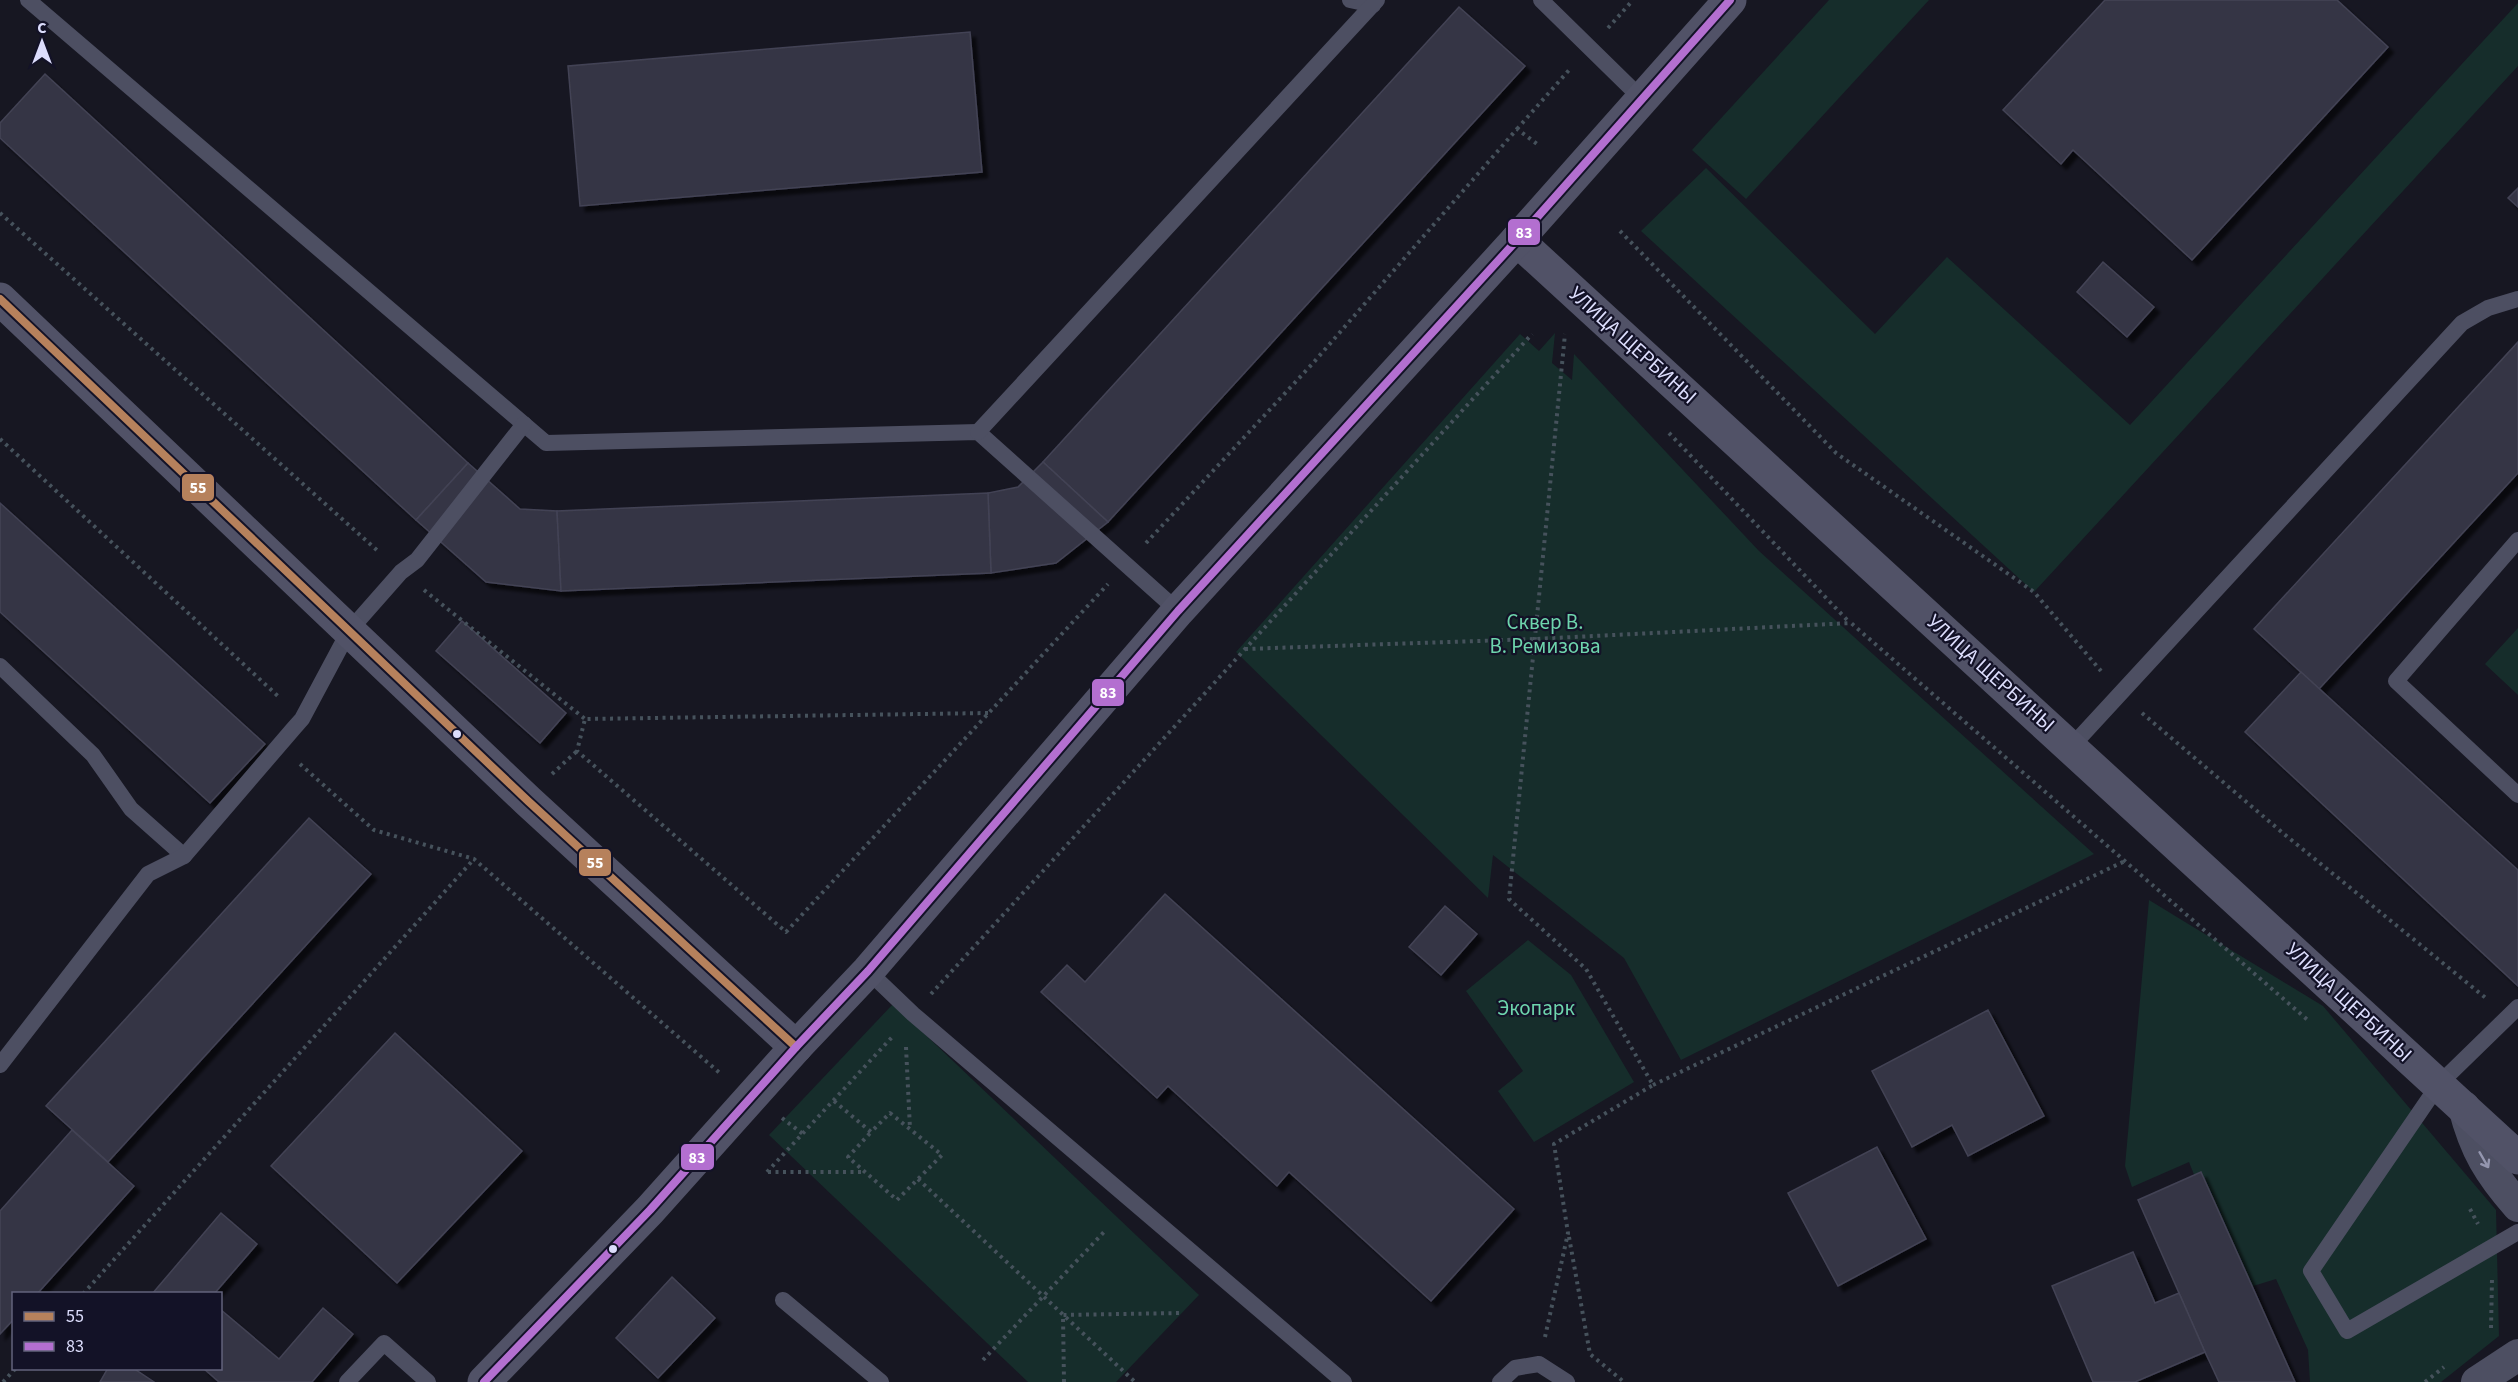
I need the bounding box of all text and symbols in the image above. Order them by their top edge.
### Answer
north arrow [12,12,72,72]
text: С [37,17,47,39]
line badge: 83 [1507,218,1541,246]
text: 83 [1516,222,1532,244]
street label: УЛИЦА ЩЕРБИНЫ [1562,279,1704,411]
line badge: 55 [181,473,215,502]
text: 55 [190,477,206,499]
park label: Сквер В. В. Ремизова [1490,607,1600,661]
street label: УЛИЦА ЩЕРБИНЫ [1920,607,2062,739]
line badge: 83 [1091,678,1125,707]
text: 83 [1100,682,1116,704]
unlabelled marker [451,728,463,740]
line badge: 55 [578,848,612,877]
text: 55 [587,852,603,874]
street label: УЛИЦА ЩЕРБИНЫ [2279,935,2419,1069]
park label: Экопарк [1497,993,1575,1023]
line badge: 83 [680,1143,715,1171]
text: 83 [689,1147,705,1169]
one-way arrow [2479,1151,2491,1168]
unlabelled marker [607,1243,619,1255]
legend [12,1292,222,1370]
text: 55 [66,1304,84,1329]
text: 83 [66,1334,84,1359]

